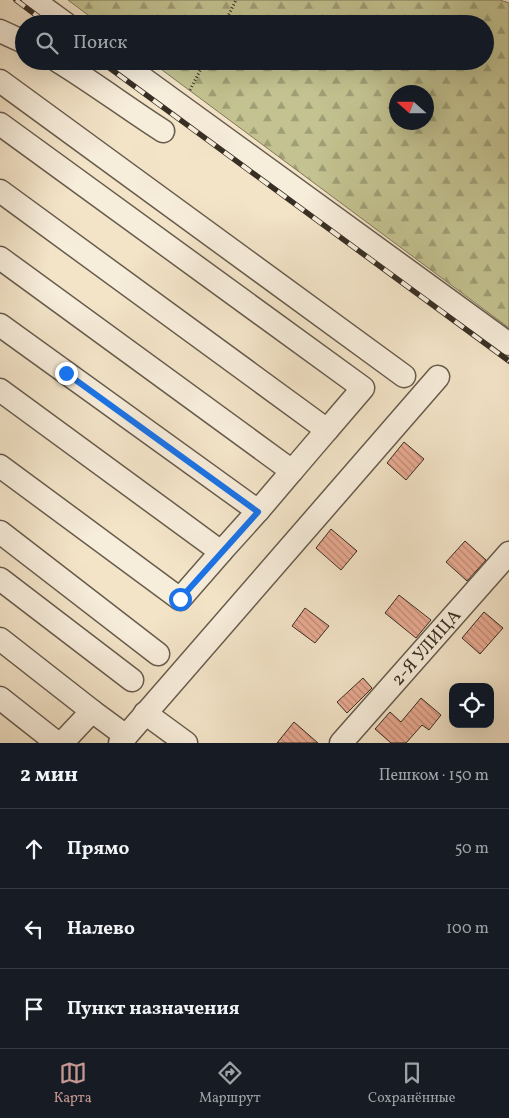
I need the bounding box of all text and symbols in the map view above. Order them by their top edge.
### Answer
search box [15,15,494,70]
icon: search [33,29,61,57]
text: Поиск [73,30,127,56]
north arrow [389,85,434,130]
route end [55,362,78,385]
route start [169,588,192,611]
street label: 2-Я УЛИЦА [386,604,468,692]
map controls [449,683,494,728]
button: locate [449,683,494,728]
text: 2 мин [20,761,78,790]
text: Пешком · 150 m [379,765,489,787]
icon: ahead [20,835,48,863]
text: Прямо [67,836,129,862]
text: 50 m [455,838,489,860]
icon: left [20,915,48,943]
text: Налево [67,916,135,942]
text: 100 m [446,918,489,940]
icon: arrive [20,995,48,1023]
text: Пункт назначения [67,996,240,1022]
tab: Карта [54,1059,92,1108]
tab: Маршрут [199,1059,261,1108]
tab: Сохранённые [368,1059,455,1108]

